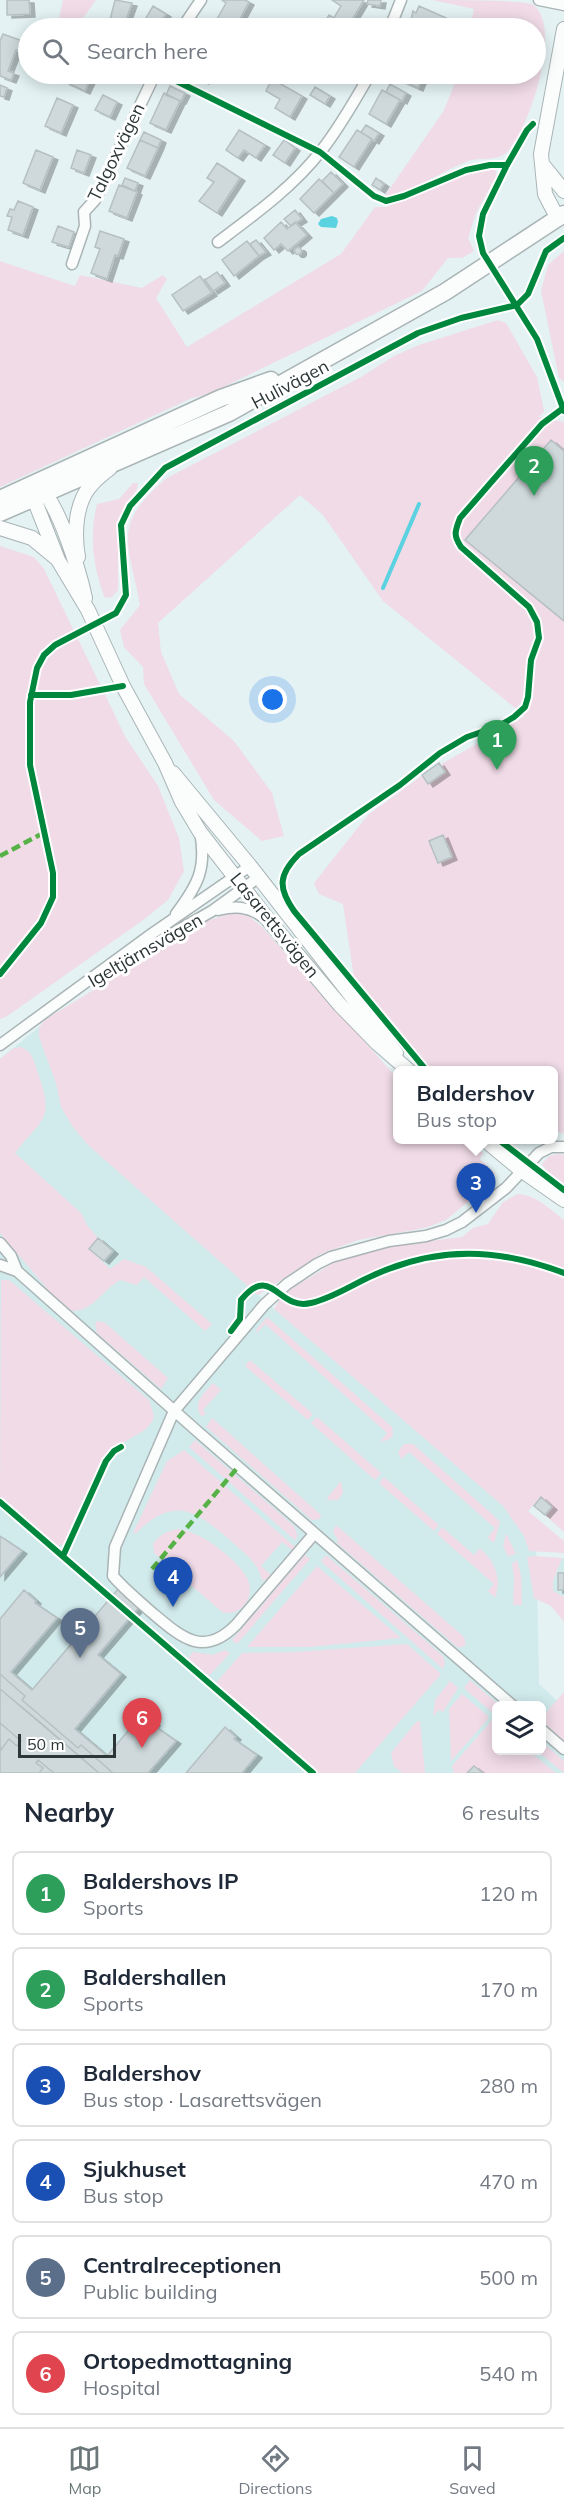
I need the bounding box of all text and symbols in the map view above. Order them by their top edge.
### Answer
search box [18,18,546,84]
icon: search [39,35,72,68]
text: Search here [87,37,208,65]
street label: Talgoxvägen [82,99,150,205]
street label: Hulivägen [247,354,333,414]
pin: 2 [514,446,554,496]
your location [258,685,287,714]
pin: 1 [478,720,516,770]
street label: Lasarettsvägen [225,868,325,982]
street label: Igeltjärnsvägen [84,908,206,992]
popup [393,1066,558,1144]
text: Baldershov [417,1079,534,1107]
text: Bus stop [417,1107,497,1132]
pin: 3 [456,1164,496,1213]
pin: 4 [154,1558,192,1607]
pin: 5 [60,1608,100,1658]
pin: 6 [122,1698,162,1748]
map controls [492,1701,546,1755]
button: layers [492,1701,546,1755]
scale bar [18,1731,116,1758]
text: 50 m [27,1734,64,1754]
text: Nearby [24,1796,114,1829]
text: 6 results [462,1800,540,1825]
text: Baldershovs IP [83,1867,239,1895]
text: 1 [40,1881,52,1906]
text: 120 m [479,1881,538,1906]
text: Sports [83,1895,144,1920]
text: Baldershallen [83,1963,227,1991]
text: 2 [40,1977,52,2002]
text: 170 m [479,1977,538,2002]
text: Sports [83,1991,144,2016]
text: Baldershov [83,2059,201,2087]
text: 3 [40,2073,52,2098]
text: 280 m [479,2073,538,2098]
text: Bus stop · Lasarettsvägen [83,2087,322,2112]
text: Sjukhuset [83,2155,186,2183]
text: 4 [40,2169,52,2194]
text: 470 m [479,2169,538,2194]
text: Bus stop [83,2183,163,2208]
text: Centralreceptionen [83,2251,282,2279]
text: 5 [40,2265,52,2290]
text: 500 m [479,2265,538,2290]
text: Public building [83,2279,218,2304]
text: Ortopedmottagning [83,2347,292,2375]
text: 6 [40,2361,52,2386]
text: 540 m [479,2361,538,2386]
text: Hospital [83,2375,160,2400]
tab: Map [68,2442,101,2498]
tab: Directions [238,2442,312,2498]
tab: Saved [449,2442,496,2498]

